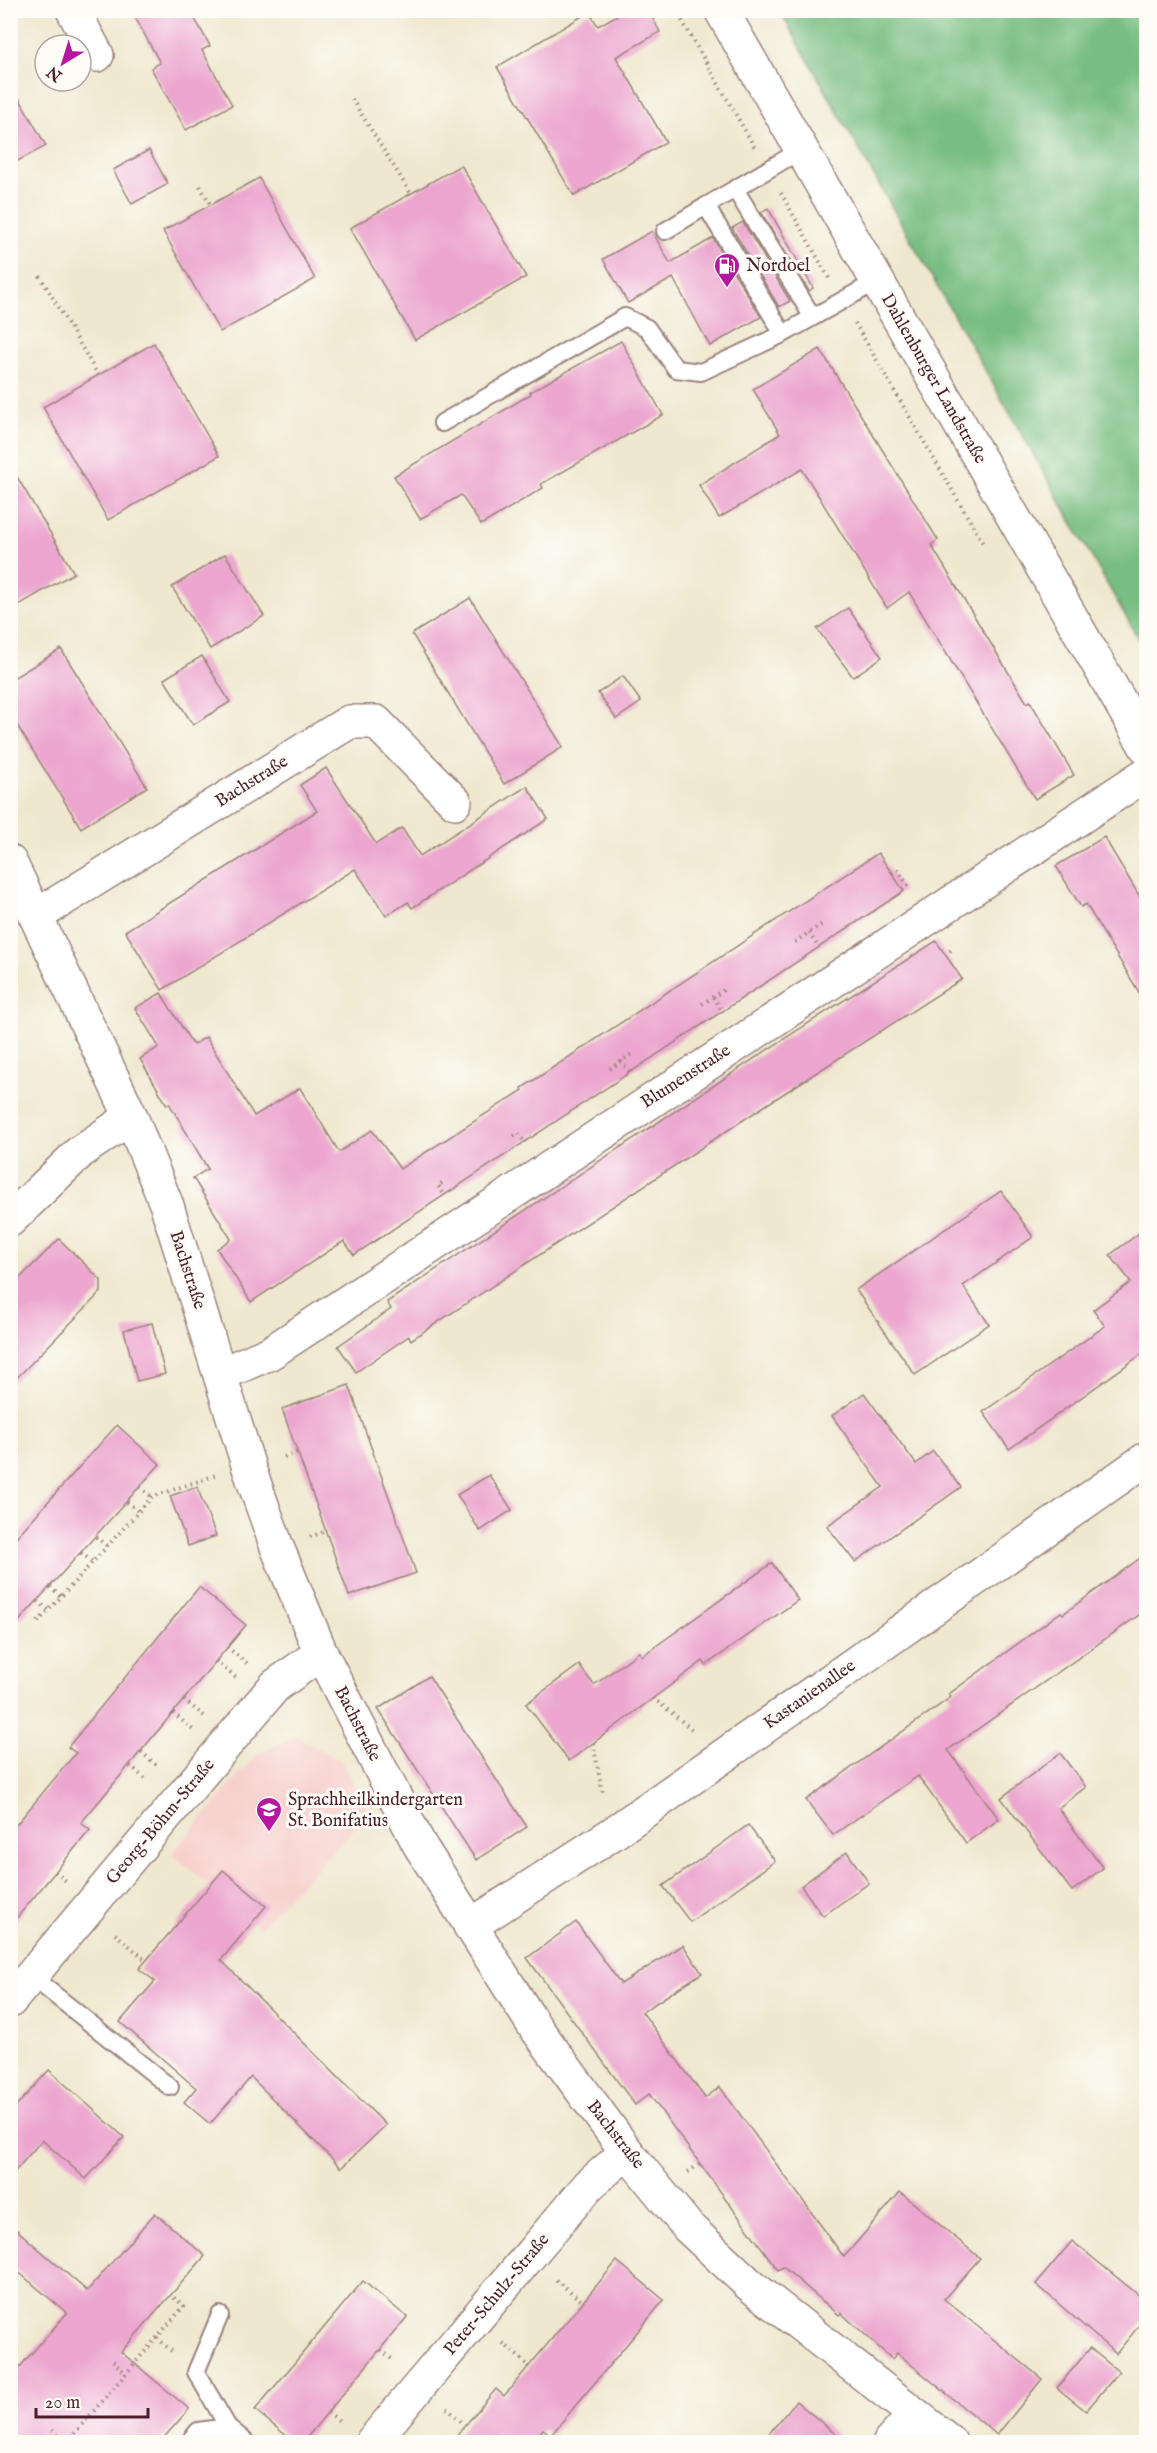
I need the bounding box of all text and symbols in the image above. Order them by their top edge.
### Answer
north arrow [33,33,93,93]
text: N [43,61,67,86]
fuel station icon: Nordoel [712,251,742,289]
place label: Nordoel [746,255,810,278]
street label: Dahlenburger Landstraße [875,290,991,468]
street label: Bachstraße [211,751,293,813]
street label: Blumenstraße [637,1040,735,1114]
street label: Bachstraße [163,1228,211,1312]
street label: Kastanienallee [759,1655,861,1735]
street label: Bachstraße [328,1682,386,1766]
street label: Georg-Böhm-Straße [102,1754,220,1890]
place label: Sprachheilkindergarten St. Bonifatius [288,1789,463,1833]
school or university icon: Sprachheilkindergarten St. Bonifatius [254,1795,284,1833]
street label: Bachstraße [581,2096,649,2174]
street label: Peter-Schulz-Straße [439,2229,555,2361]
scale bar [36,2381,148,2419]
text: 20 m [45,2392,80,2415]

